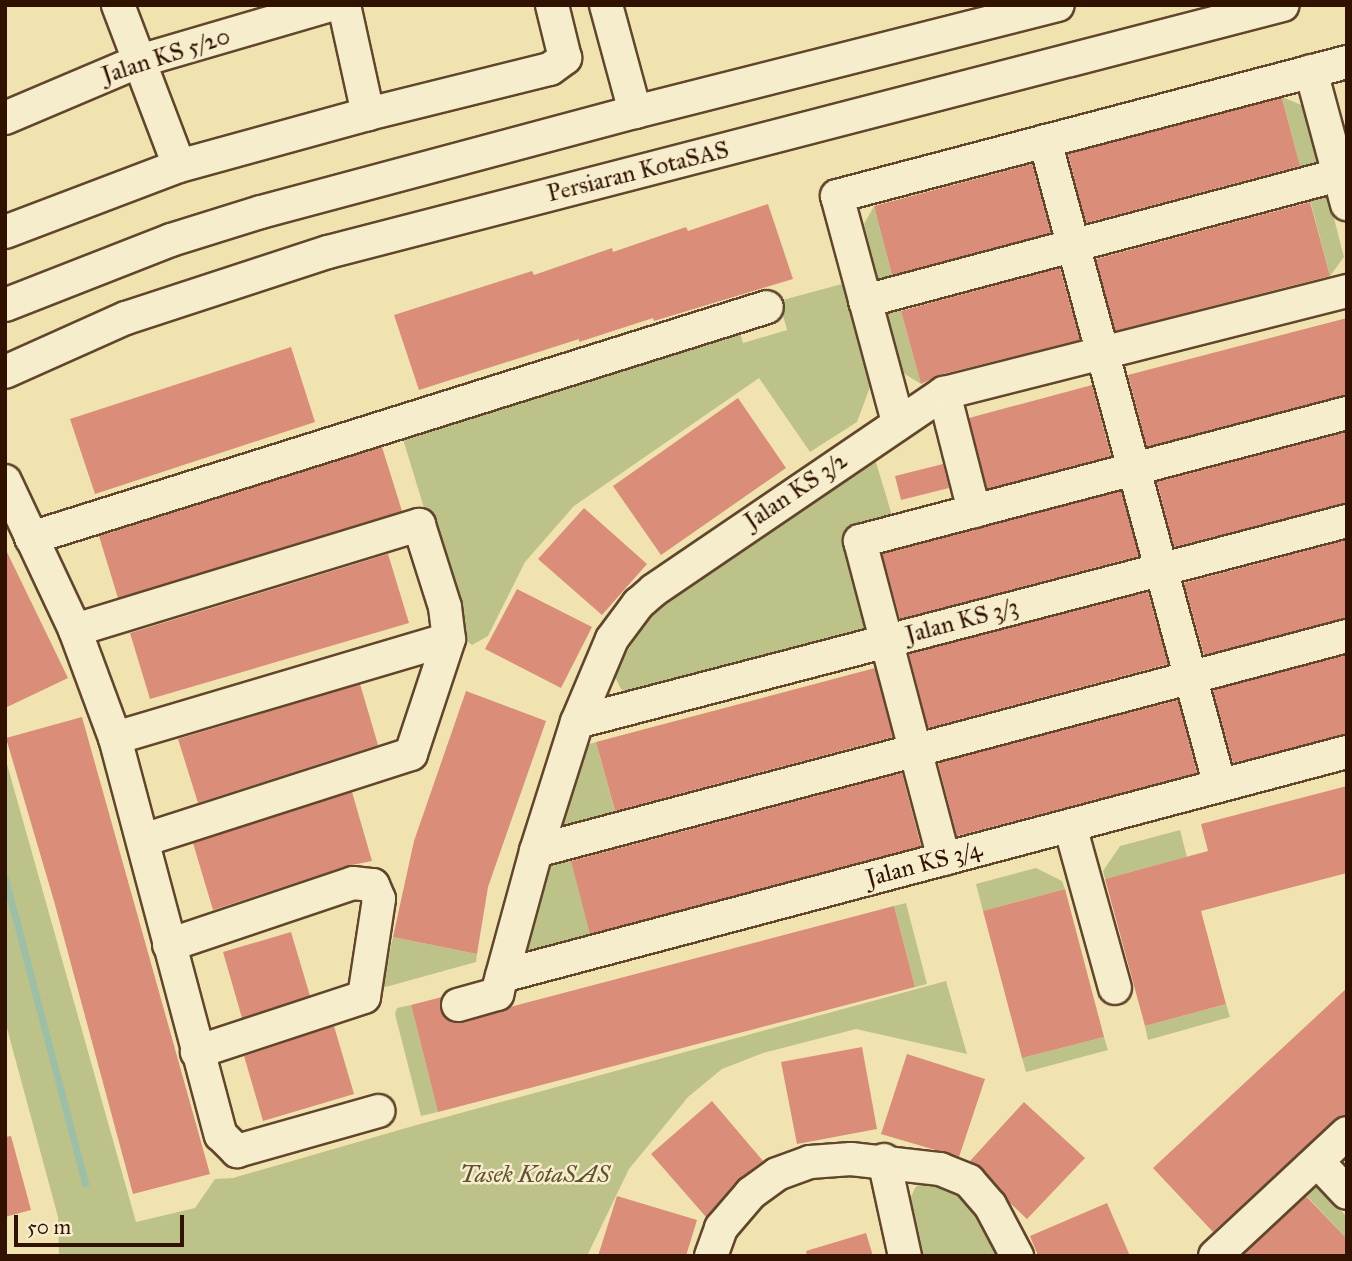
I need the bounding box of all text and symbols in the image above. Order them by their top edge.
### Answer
street label: Jalan KS 5/20 [98,22,234,90]
street label: Persiaran KotaSAS [544,135,732,209]
street label: Jalan KS 3/2 [739,446,853,536]
street label: Jalan KS 3/3 [902,592,1022,650]
street label: Jalan KS 3/4 [863,835,985,893]
park label: Tasek KotaSAS [460,1161,610,1189]
scale bar [18,1202,187,1246]
text: 50 m [27,1214,71,1240]

